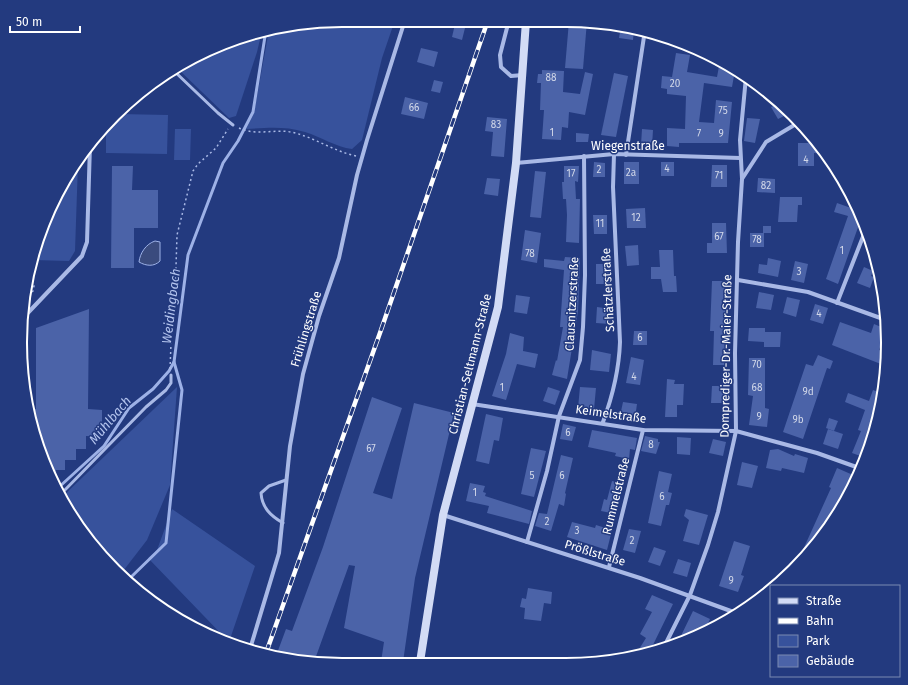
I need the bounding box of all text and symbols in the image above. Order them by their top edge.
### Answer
scale bar [10,8,80,34]
text: 50 m [16,15,42,29]
house number: 88 [545,72,557,84]
house number: 20 [670,78,681,90]
house number: 66 [409,102,419,114]
house number: 75 [718,105,728,117]
house number: 83 [491,119,501,131]
house number: 1 [550,127,554,139]
house number: 7 [697,128,702,140]
house number: 9 [718,128,724,140]
street label: Wiegenstraße [591,139,665,153]
house number: 4 [803,154,809,166]
house number: 4 [664,163,670,175]
house number: 2 [597,164,602,176]
house number: 2a [626,167,636,179]
house number: 17 [567,168,576,180]
house number: 71 [715,170,723,182]
house number: 82 [761,180,771,192]
house number: 12 [631,212,641,224]
house number: 11 [596,218,604,230]
house number: 67 [714,231,724,243]
house number: 78 [752,234,762,246]
house number: 1 [840,245,844,257]
house number: 78 [525,248,535,260]
street label: Schätzlerstraße [599,248,617,332]
street label: Clausnitzerstraße [563,256,581,352]
house number: 3 [797,266,802,278]
water label: Weidingbach [159,267,183,345]
street label: Domprediger-Dr.-Maier-Straße [718,274,734,438]
street label: Frühlingstraße [288,289,324,369]
street label: Christian-Seltmann-Straße [446,292,494,436]
house number: 4 [816,308,822,320]
house number: 6 [637,332,643,344]
house number: 70 [752,359,762,371]
house number: 4 [631,371,637,383]
house number: 1 [500,382,504,394]
house number: 68 [752,382,763,394]
house number: 9d [802,386,814,398]
water label: Mühlbach [86,393,134,447]
street label: Keimelstraße [575,402,647,426]
house number: 9 [756,411,762,423]
house number: 9b [792,414,804,426]
house number: 6 [565,427,571,439]
house number: 8 [648,439,654,451]
house number: 67 [366,443,376,455]
street label: Rummelstraße [600,456,632,536]
house number: 5 [529,470,535,482]
house number: 6 [559,470,565,482]
house number: 1 [473,487,477,499]
house number: 6 [659,491,665,503]
house number: 2 [545,516,550,528]
house number: 3 [575,525,580,537]
house number: 2 [630,535,635,547]
street label: Prößlstraße [563,537,627,569]
house number: 9 [728,575,734,587]
legend [770,585,900,677]
text: Straße [806,594,841,608]
text: Bahn [806,614,834,628]
text: Park [806,634,830,648]
text: Gebäude [806,654,854,668]

